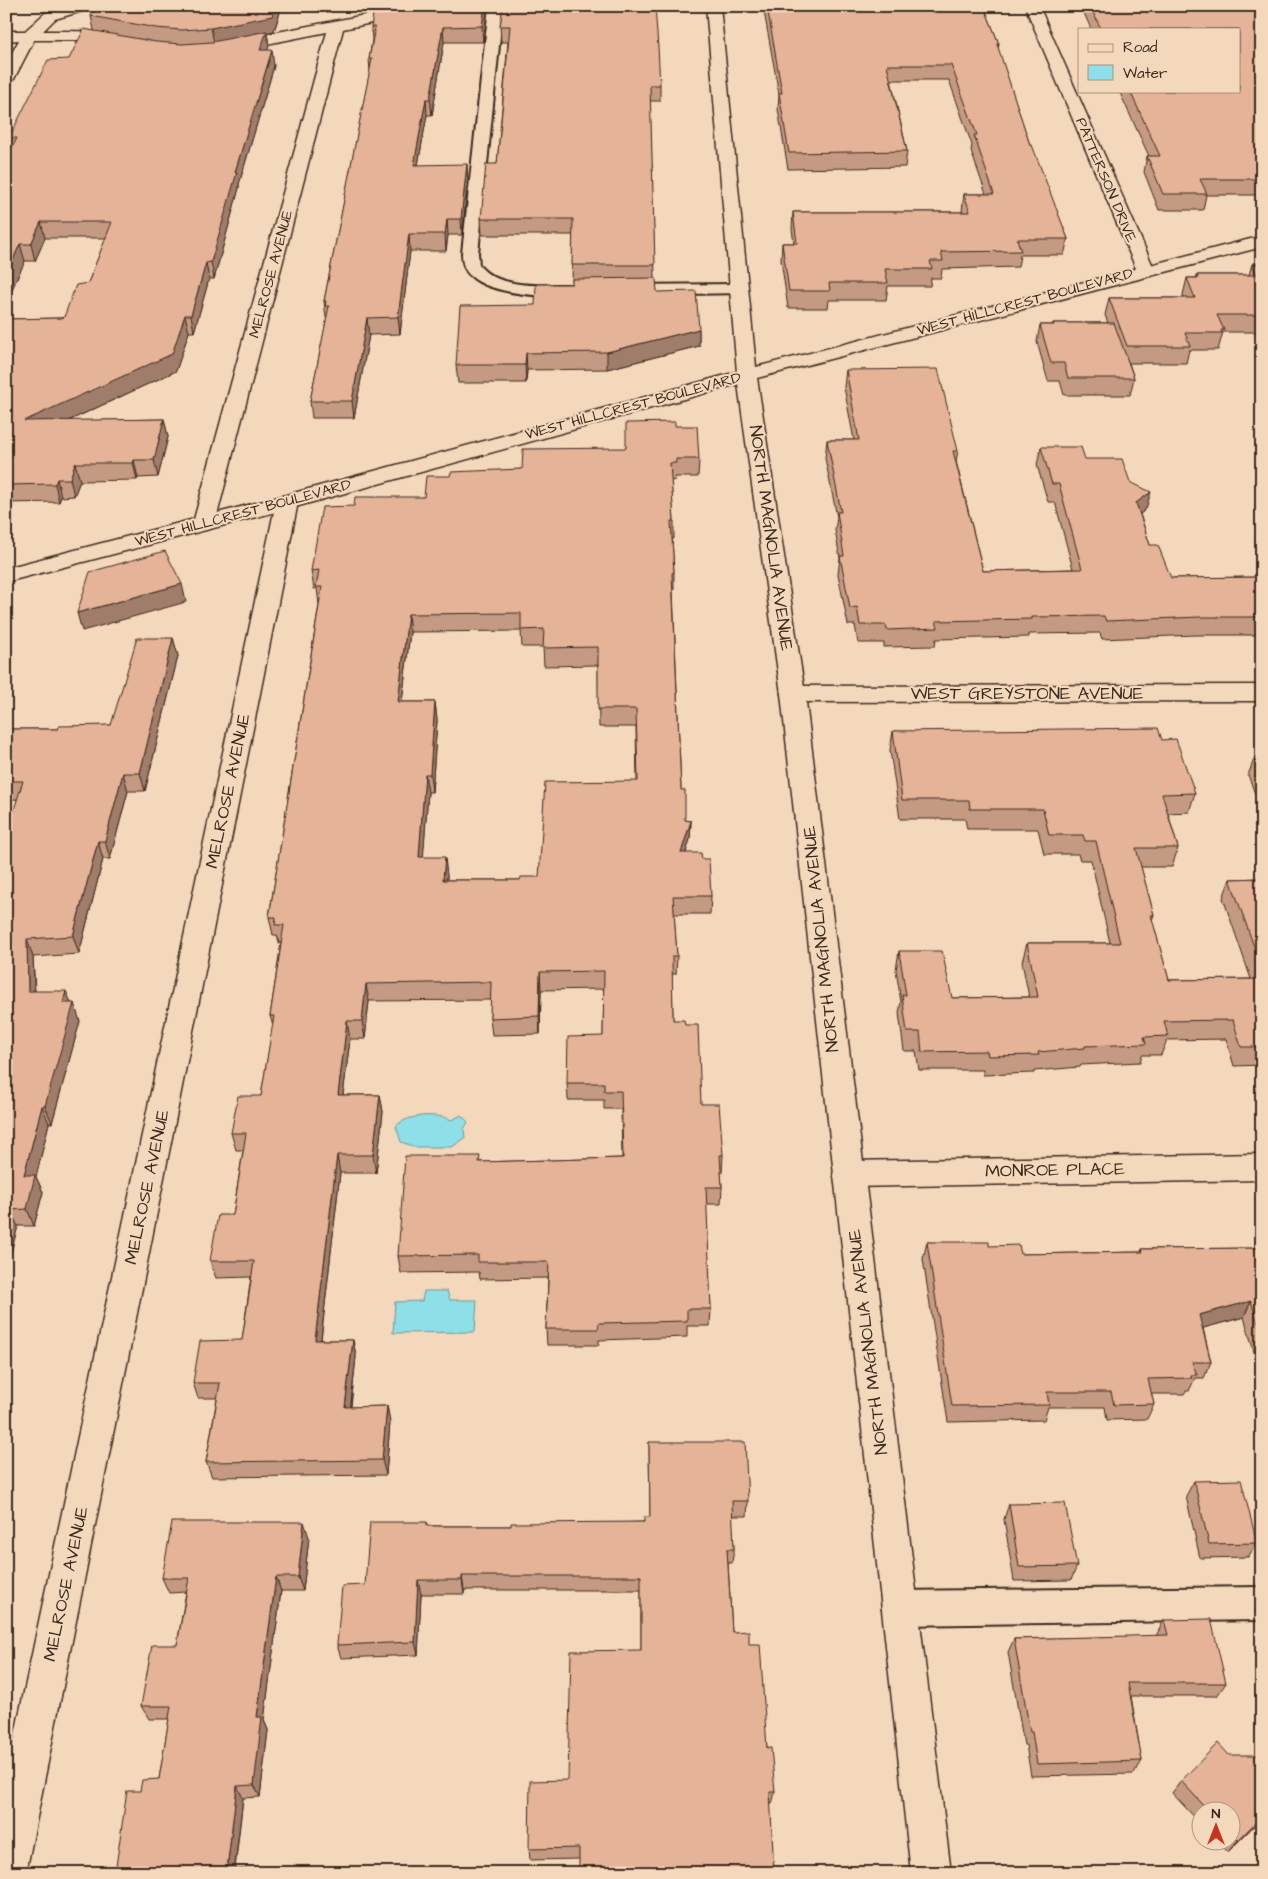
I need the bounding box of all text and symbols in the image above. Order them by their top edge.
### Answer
legend [1078,28,1240,92]
text: Road [1123,37,1158,58]
text: Water [1123,63,1167,84]
street label: PATTERSON DRIVE [1070,114,1142,246]
street label: MELROSE AVENUE [244,208,298,340]
street label: WEST HILLCREST BOULEVARD [915,263,1136,341]
street label: WEST HILLCREST BOULEVARD [523,367,744,445]
street label: NORTH MAGNOLIA AVENUE [743,424,799,653]
street label: WEST HILLCREST BOULEVARD [133,474,354,552]
street label: WEST GREYSTONE AVENUE [911,681,1144,706]
street label: MELROSE AVENUE [199,711,257,871]
street label: NORTH MAGNOLIA AVENUE [797,824,845,1053]
street label: MELROSE AVENUE [118,1107,176,1267]
street label: MONROE PLACE [985,1156,1125,1184]
street label: NORTH MAGNOLIA AVENUE [842,1227,894,1456]
street label: MELROSE AVENUE [37,1504,95,1664]
north arrow [1190,1802,1240,1852]
text: N [1212,1804,1221,1824]

